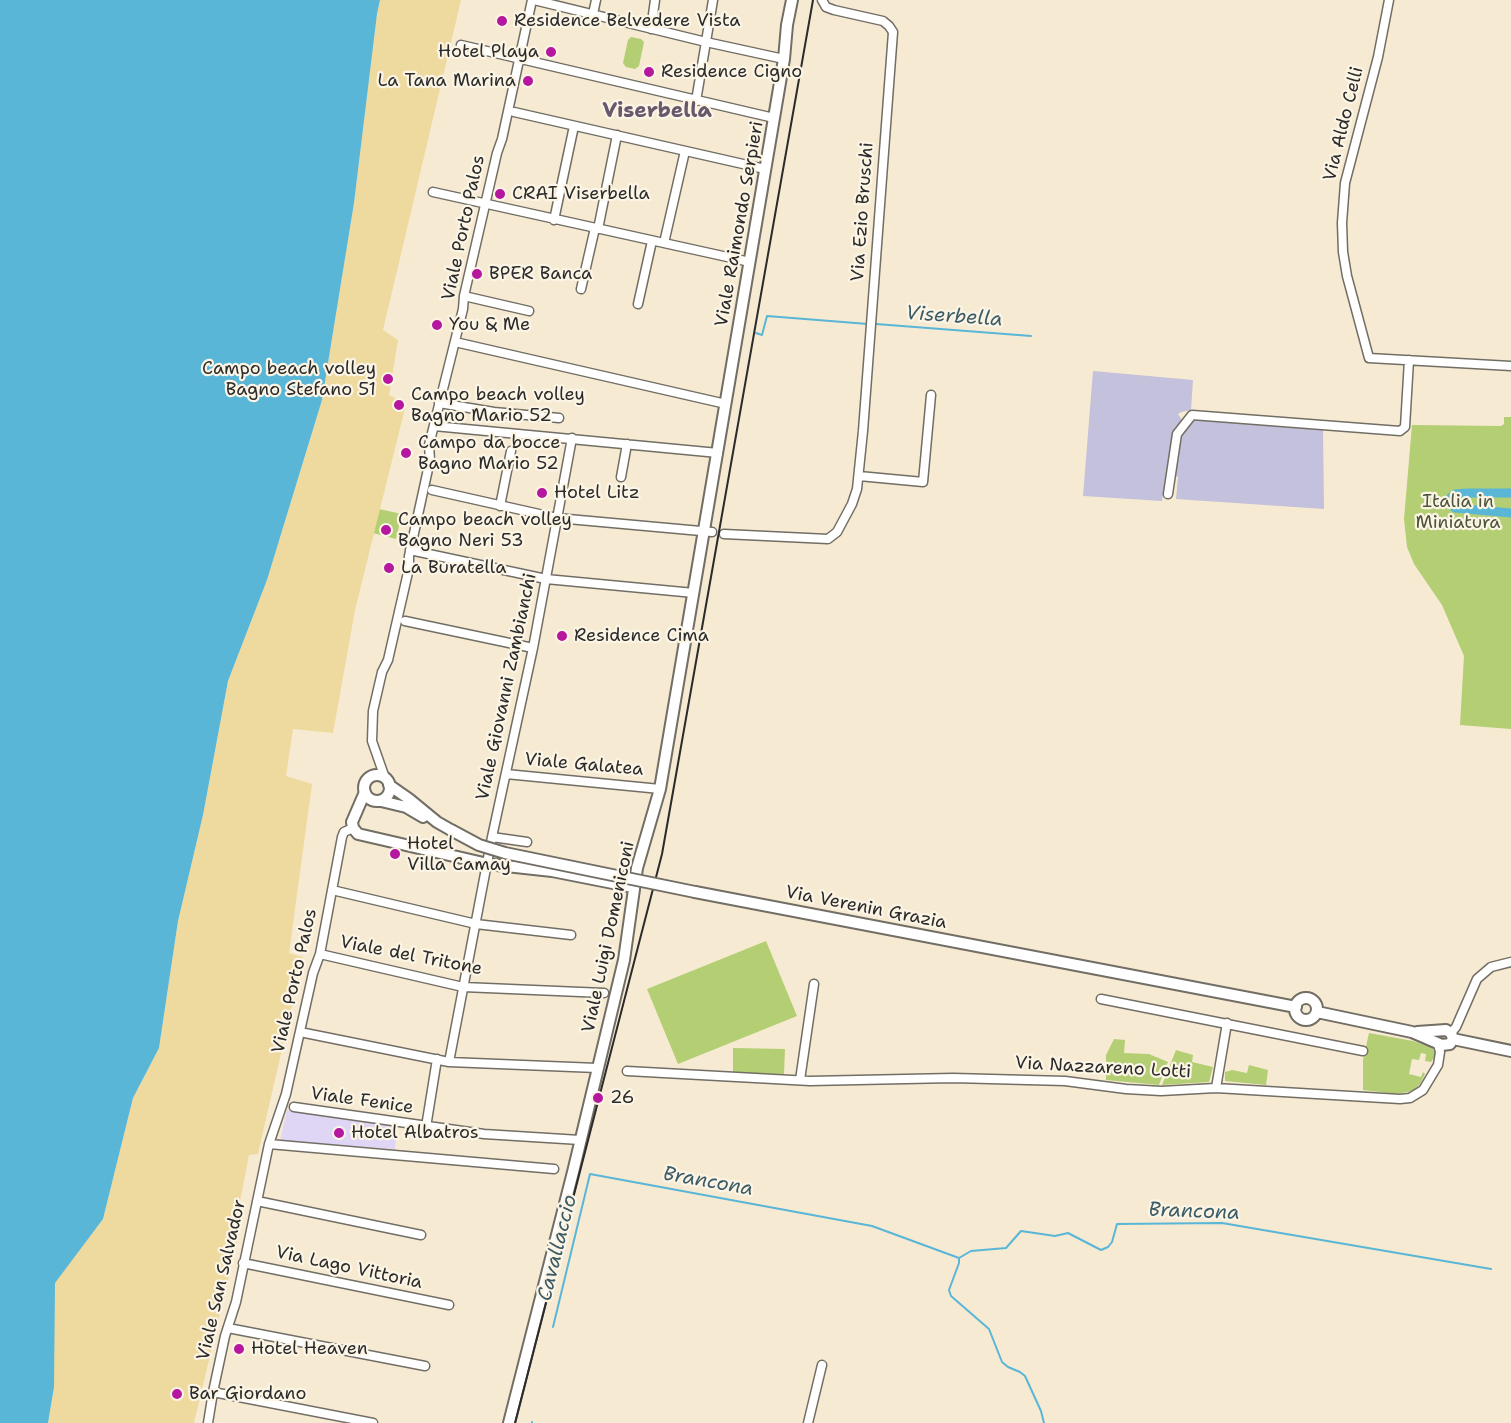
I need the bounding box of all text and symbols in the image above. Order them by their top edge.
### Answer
place label: Residence Belvedere Vista [514,10,741,32]
marker: Residence Belvedere Vista [495,14,509,28]
place label: Hotel Playa [438,41,539,63]
marker: Hotel Playa [544,45,558,59]
place label: Residence Cigno [661,61,802,83]
marker: Residence Cigno [642,65,656,79]
street label: Via Aldo Celli [1319,65,1369,183]
place label: La Tana Marina [378,70,516,92]
marker: La Tana Marina [521,74,535,88]
district label: Viserbella [602,99,712,125]
street label: Viale Raimondo Serpieri [711,119,769,329]
street label: Via Ezio Bruschi [847,142,879,282]
street label: Viale Porto Palos [438,153,490,303]
place label: CRAI Viserbella [512,183,650,205]
marker: CRAI Viserbella [493,187,507,201]
place label: BPER Banca [489,263,592,285]
marker: BPER Banca [470,267,484,281]
water label: Viserbella [905,302,1003,332]
place label: You & Me [449,314,530,336]
marker: You & Me [430,318,444,332]
place label: Campo beach volley Bagno Stefano 51 [202,358,376,400]
marker: Campo beach volley Bagno Stefano 51 [381,372,395,386]
place label: Campo beach volley Bagno Mario 52 [411,384,585,426]
marker: Campo beach volley Bagno Mario 52 [392,398,406,412]
place label: Campo da bocce Bagno Mario 52 [418,432,560,474]
marker: Campo da bocce Bagno Mario 52 [399,446,413,460]
place label: Hotel Litz [554,482,640,504]
marker: Hotel Litz [535,486,549,500]
park label: Italia in Miniatura [1415,491,1501,534]
place label: Campo beach volley Bagno Neri 53 [398,509,572,552]
marker: Campo beach volley Bagno Neri 53 [379,523,393,537]
place label: La Buratella [401,557,506,579]
marker: La Buratella [382,561,396,575]
street label: Viale Giovanni Zambianchi [472,571,542,803]
place label: Residence Cima [574,625,709,647]
marker: Residence Cima [555,629,569,643]
street label: Viale Galatea [524,749,644,781]
place label: Hotel Villa Camay [407,833,511,876]
street label: Viale Luigi Domeniconi [578,839,640,1035]
marker: Hotel Villa Camay [388,847,402,861]
street label: Via Verenin Grazia [784,882,948,934]
street label: Viale Porto Palos [268,906,322,1056]
street label: Viale del Tritone [338,932,484,980]
street label: Via Nazzareno Lotti [1014,1053,1192,1083]
street label: Viale Fenice [309,1083,415,1119]
place label: 26 [610,1087,634,1109]
marker: 26 [591,1091,605,1105]
place label: Hotel Albatros [351,1122,479,1144]
marker: Hotel Albatros [332,1126,346,1140]
water label: Brancona [661,1162,755,1202]
water label: Cavallaccio [533,1192,583,1304]
street label: Viale San Salvador [193,1197,251,1363]
water label: Brancona [1148,1198,1240,1226]
street label: Via Lago Vittoria [274,1242,424,1294]
place label: Hotel Heaven [251,1338,368,1360]
marker: Hotel Heaven [232,1342,246,1356]
place label: Bar Giordano [189,1383,306,1405]
marker: Bar Giordano [170,1387,184,1401]

